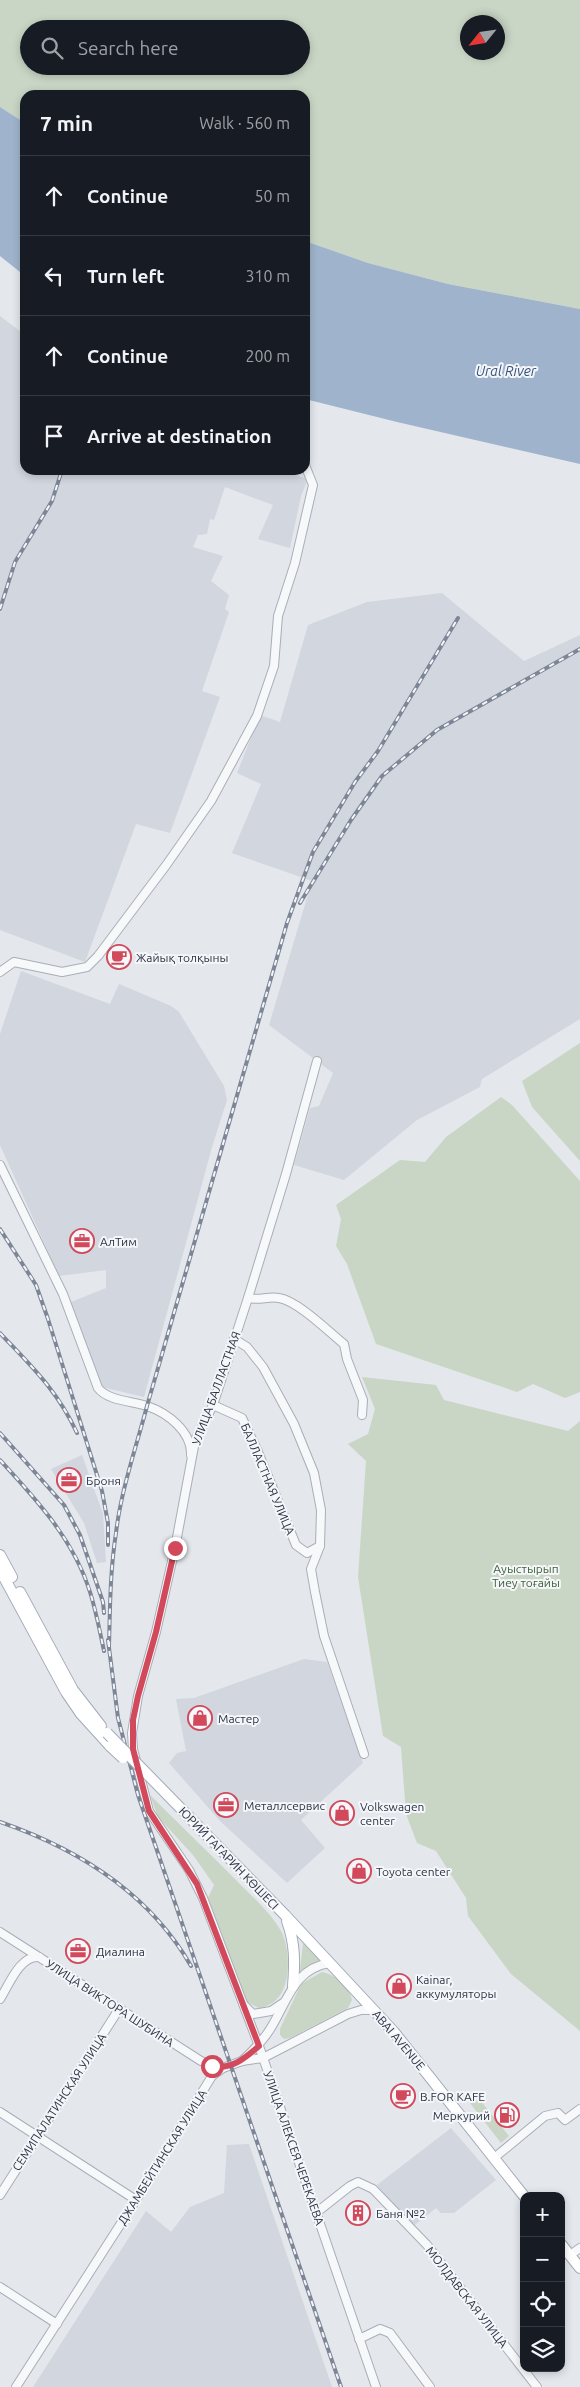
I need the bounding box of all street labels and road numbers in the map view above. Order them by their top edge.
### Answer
street label: УЛИЦА БАЛЛАСТНАЯ [189,1329,243,1447]
street label: БАЛЛАСТНАЯ УЛИЦА [239,1421,298,1537]
street label: ЮРИЙ ГАГАРИН КӨШЕСІ [177,1804,281,1912]
street label: УЛИЦА ВИКТОРА ШУБИНА [44,1957,176,2049]
street label: ABAI AVENUE [370,2007,428,2073]
street label: СЕМИПАЛАТИНСКАЯ УЛИЦА [10,2031,108,2173]
street label: УЛИЦА АЛЕКСЕЯ ЧЕРЕКАЕВА [261,2069,327,2227]
street label: ДЖАМБЕЙТИНСКАЯ УЛИЦА [115,2087,209,2227]
street label: МОЛДАВСКАЯ УЛИЦА [423,2244,511,2350]

